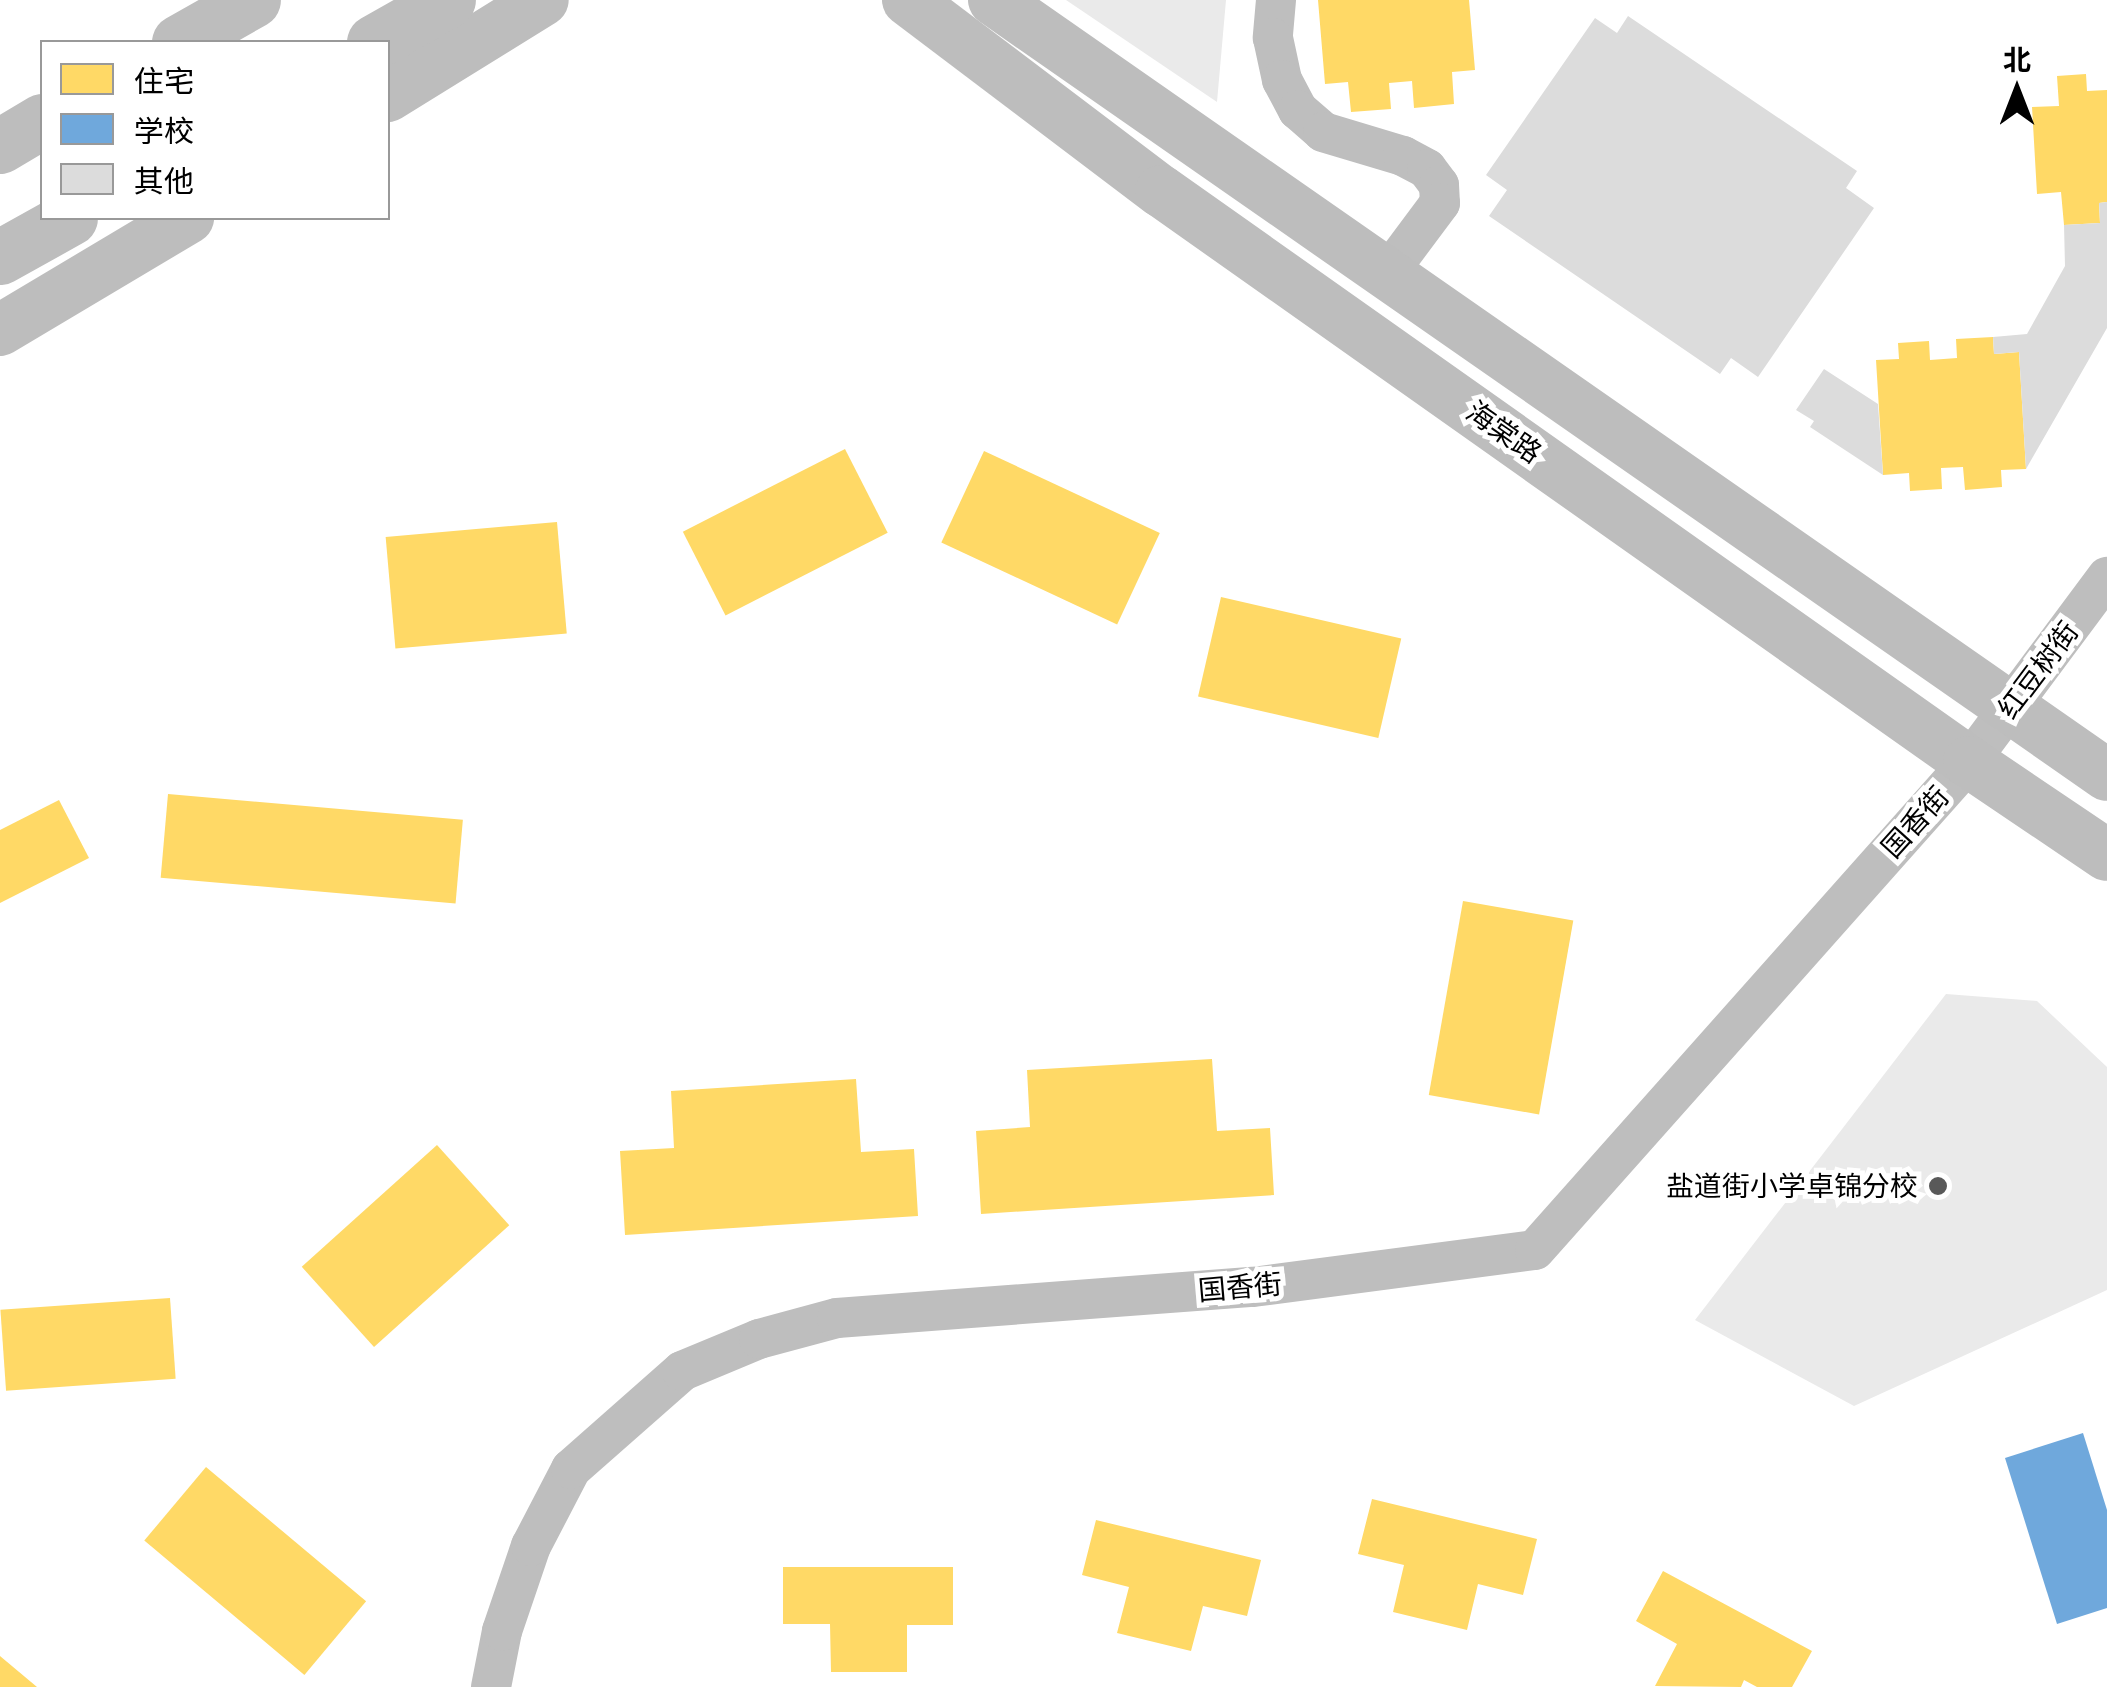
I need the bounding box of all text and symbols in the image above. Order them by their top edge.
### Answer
legend [40,40,390,220]
north arrow [1967,40,2067,140]
text: 北 [2003,43,2031,77]
text: 住宅 [134,63,194,100]
text: 学校 [134,113,194,150]
text: 其他 [134,163,194,200]
street label: 海棠路 [1460,394,1548,470]
street label: 红豆树街 [1991,615,2085,725]
street label: 国香街 [1874,780,1956,864]
place label: 盐道街小学卓锦分校 [1666,1169,1918,1203]
marker: 盐道街小学卓锦分校 [1927,1175,1949,1197]
street label: 国香街 [1197,1267,1283,1307]

